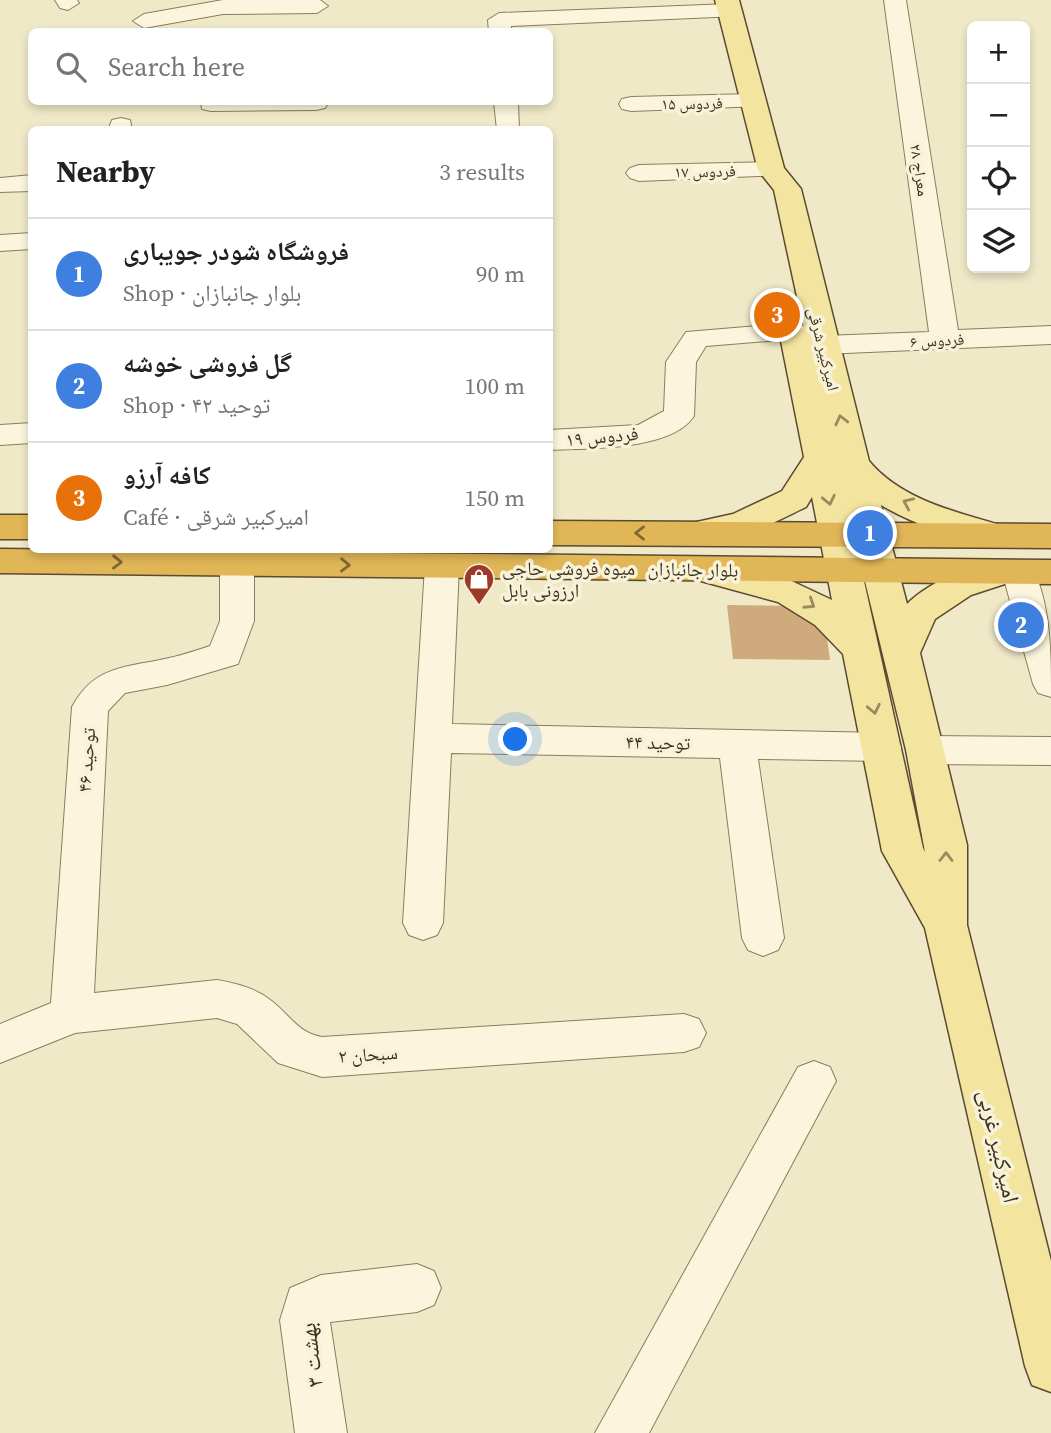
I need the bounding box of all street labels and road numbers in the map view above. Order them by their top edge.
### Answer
street label: فردوس ۱۵ [661,91,723,115]
street label: معراج ۲۸ [905,142,935,198]
street label: فردوس ۱۷ [674,159,736,183]
street label: امیرکبیر شرقی [803,305,845,393]
street label: فردوس ۶ [909,328,965,352]
street label: فردوس ۱۹ [564,420,640,452]
street label: بلوار جانبازان [648,555,738,583]
street label: توحید ۴۶ [71,726,101,793]
street label: توحید ۴۴ [625,728,691,756]
street label: سبحان ۲ [337,1039,399,1069]
street label: امیرکبیر غربی [970,1086,1028,1206]
street label: بهشت ۳ [291,1321,331,1389]

